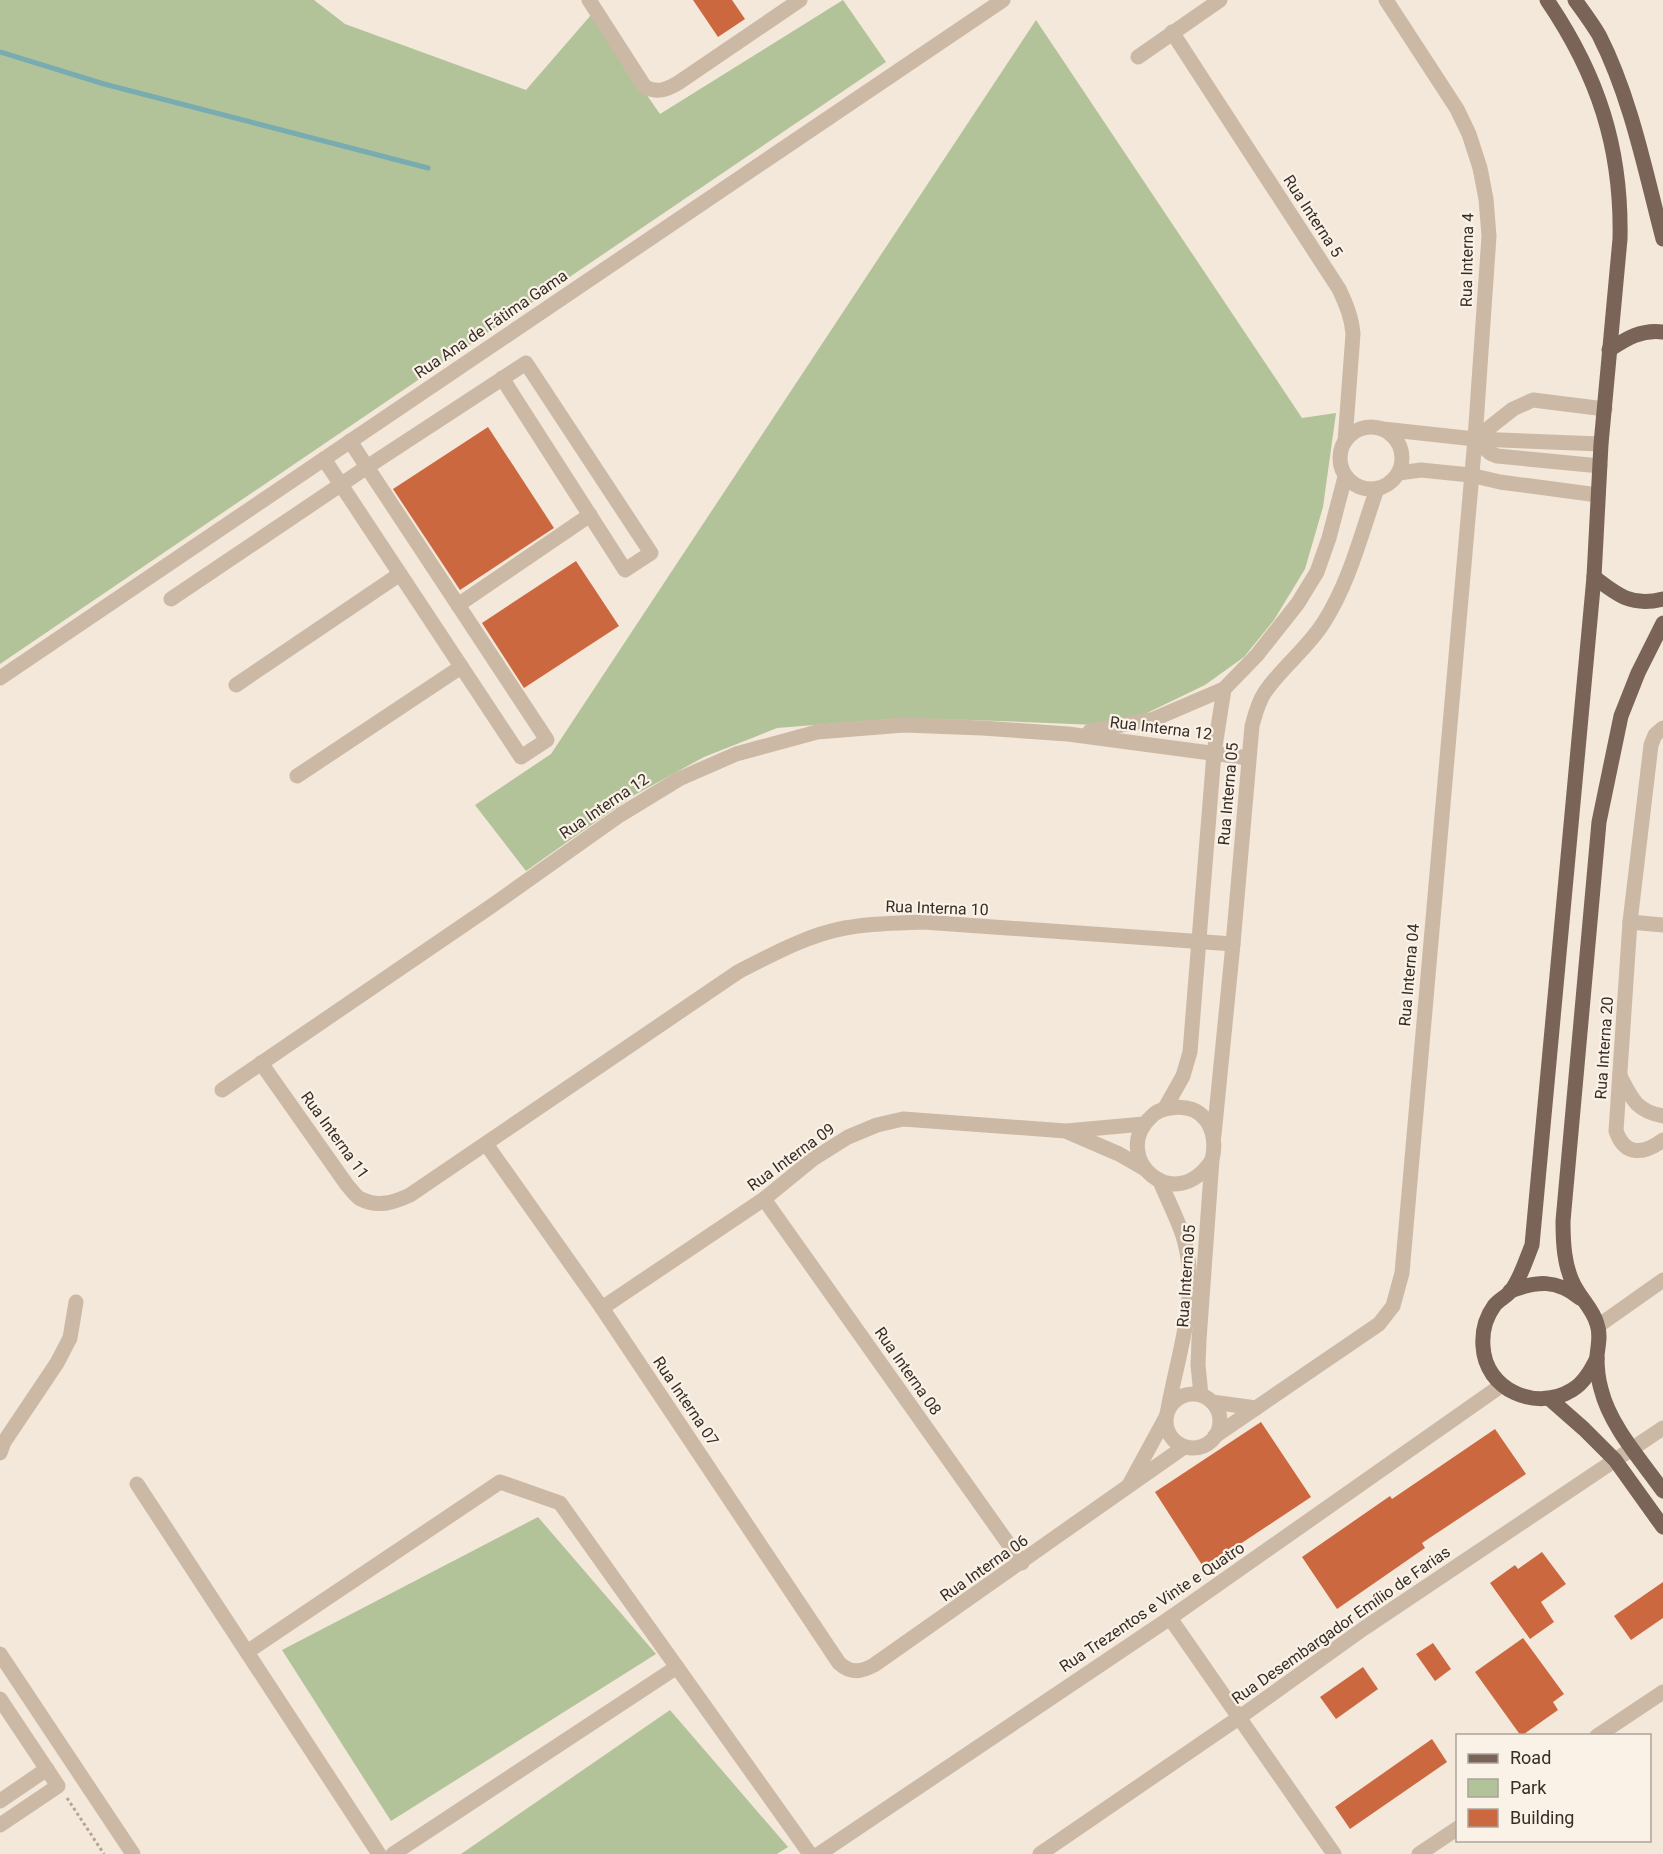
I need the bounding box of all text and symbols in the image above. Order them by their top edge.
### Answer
street label: Rua Interna 5 [1279,171,1347,261]
street label: Rua Interna 4 [1457,213,1477,307]
street label: Rua Ana de Fátima Gama [411,266,571,382]
street label: Rua Interna 12 [1109,712,1213,744]
street label: Rua Interna 05 [1214,742,1242,846]
street label: Rua Interna 12 [556,769,652,843]
street label: Rua Interna 10 [885,897,989,919]
street label: Rua Interna 04 [1395,923,1423,1027]
street label: Rua Interna 20 [1591,996,1617,1100]
street label: Rua Interna 11 [297,1088,373,1182]
street label: Rua Interna 09 [744,1119,838,1195]
street label: Rua Interna 05 [1173,1224,1199,1328]
street label: Rua Interna 08 [871,1323,945,1419]
street label: Rua Interna 07 [649,1353,723,1449]
street label: Rua Interna 06 [936,1531,1032,1605]
street label: Rua Trezentos e Vinte e Quatro [1056,1538,1248,1676]
street label: Rua Desembargador Emílio de Farias [1228,1542,1454,1708]
legend [1456,1734,1651,1842]
text: Road [1510,1747,1551,1768]
text: Park [1510,1777,1547,1798]
text: Building [1510,1807,1574,1828]

